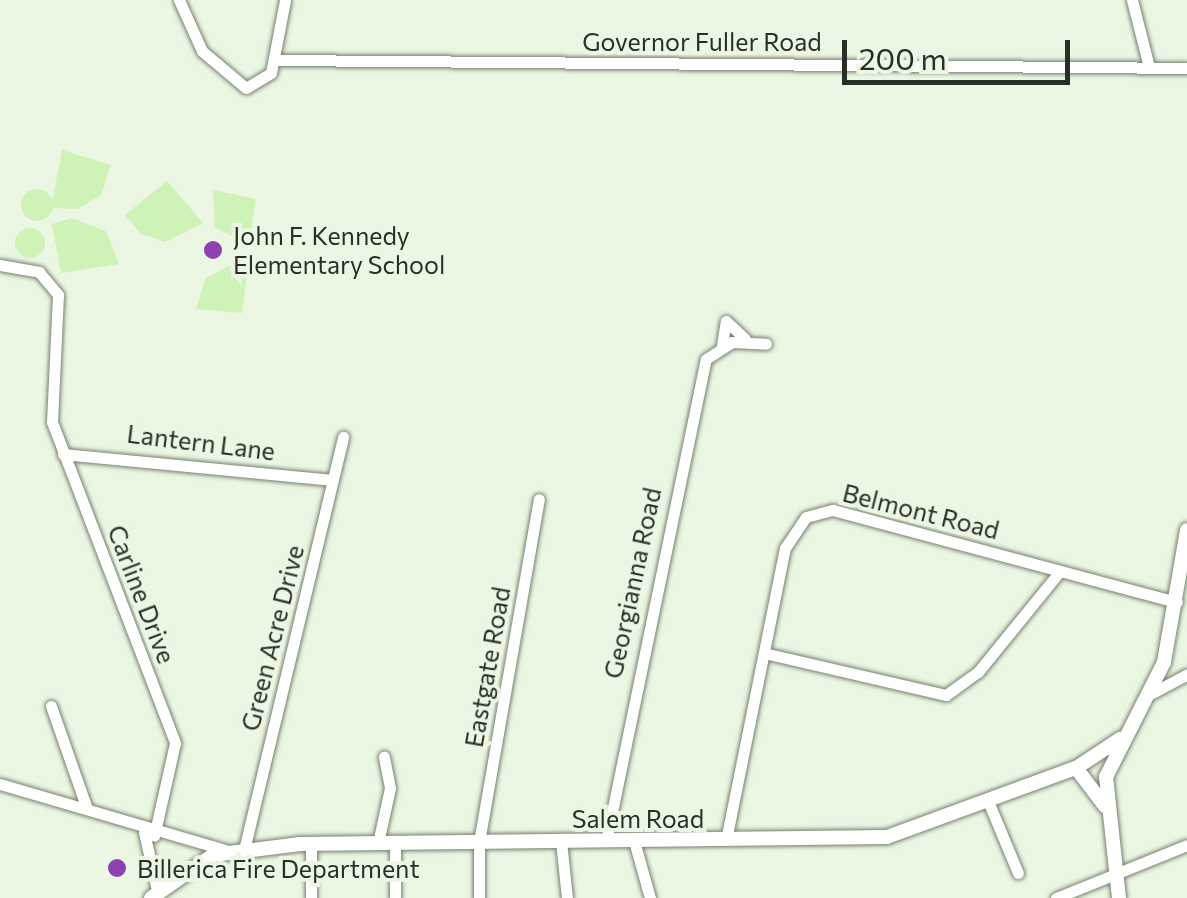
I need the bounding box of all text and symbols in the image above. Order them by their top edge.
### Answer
scale bar [847,20,1074,82]
street label: Governor Fuller Road [582,26,822,56]
text: 200 m [859,39,947,76]
place label: John F. Kennedy Elementary School [233,221,445,280]
marker: John F. Kennedy Elementary School [202,239,224,261]
street label: Lantern Lane [125,418,277,466]
street label: Belmont Road [840,477,1002,545]
street label: Georgianna Road [597,485,667,681]
street label: Carline Drive [102,521,182,667]
street label: Green Acre Drive [234,542,310,734]
street label: Eastgate Road [458,584,516,750]
street label: Salem Road [572,803,704,833]
place label: Billerica Fire Department [137,853,420,883]
marker: Billerica Fire Department [106,857,128,879]

